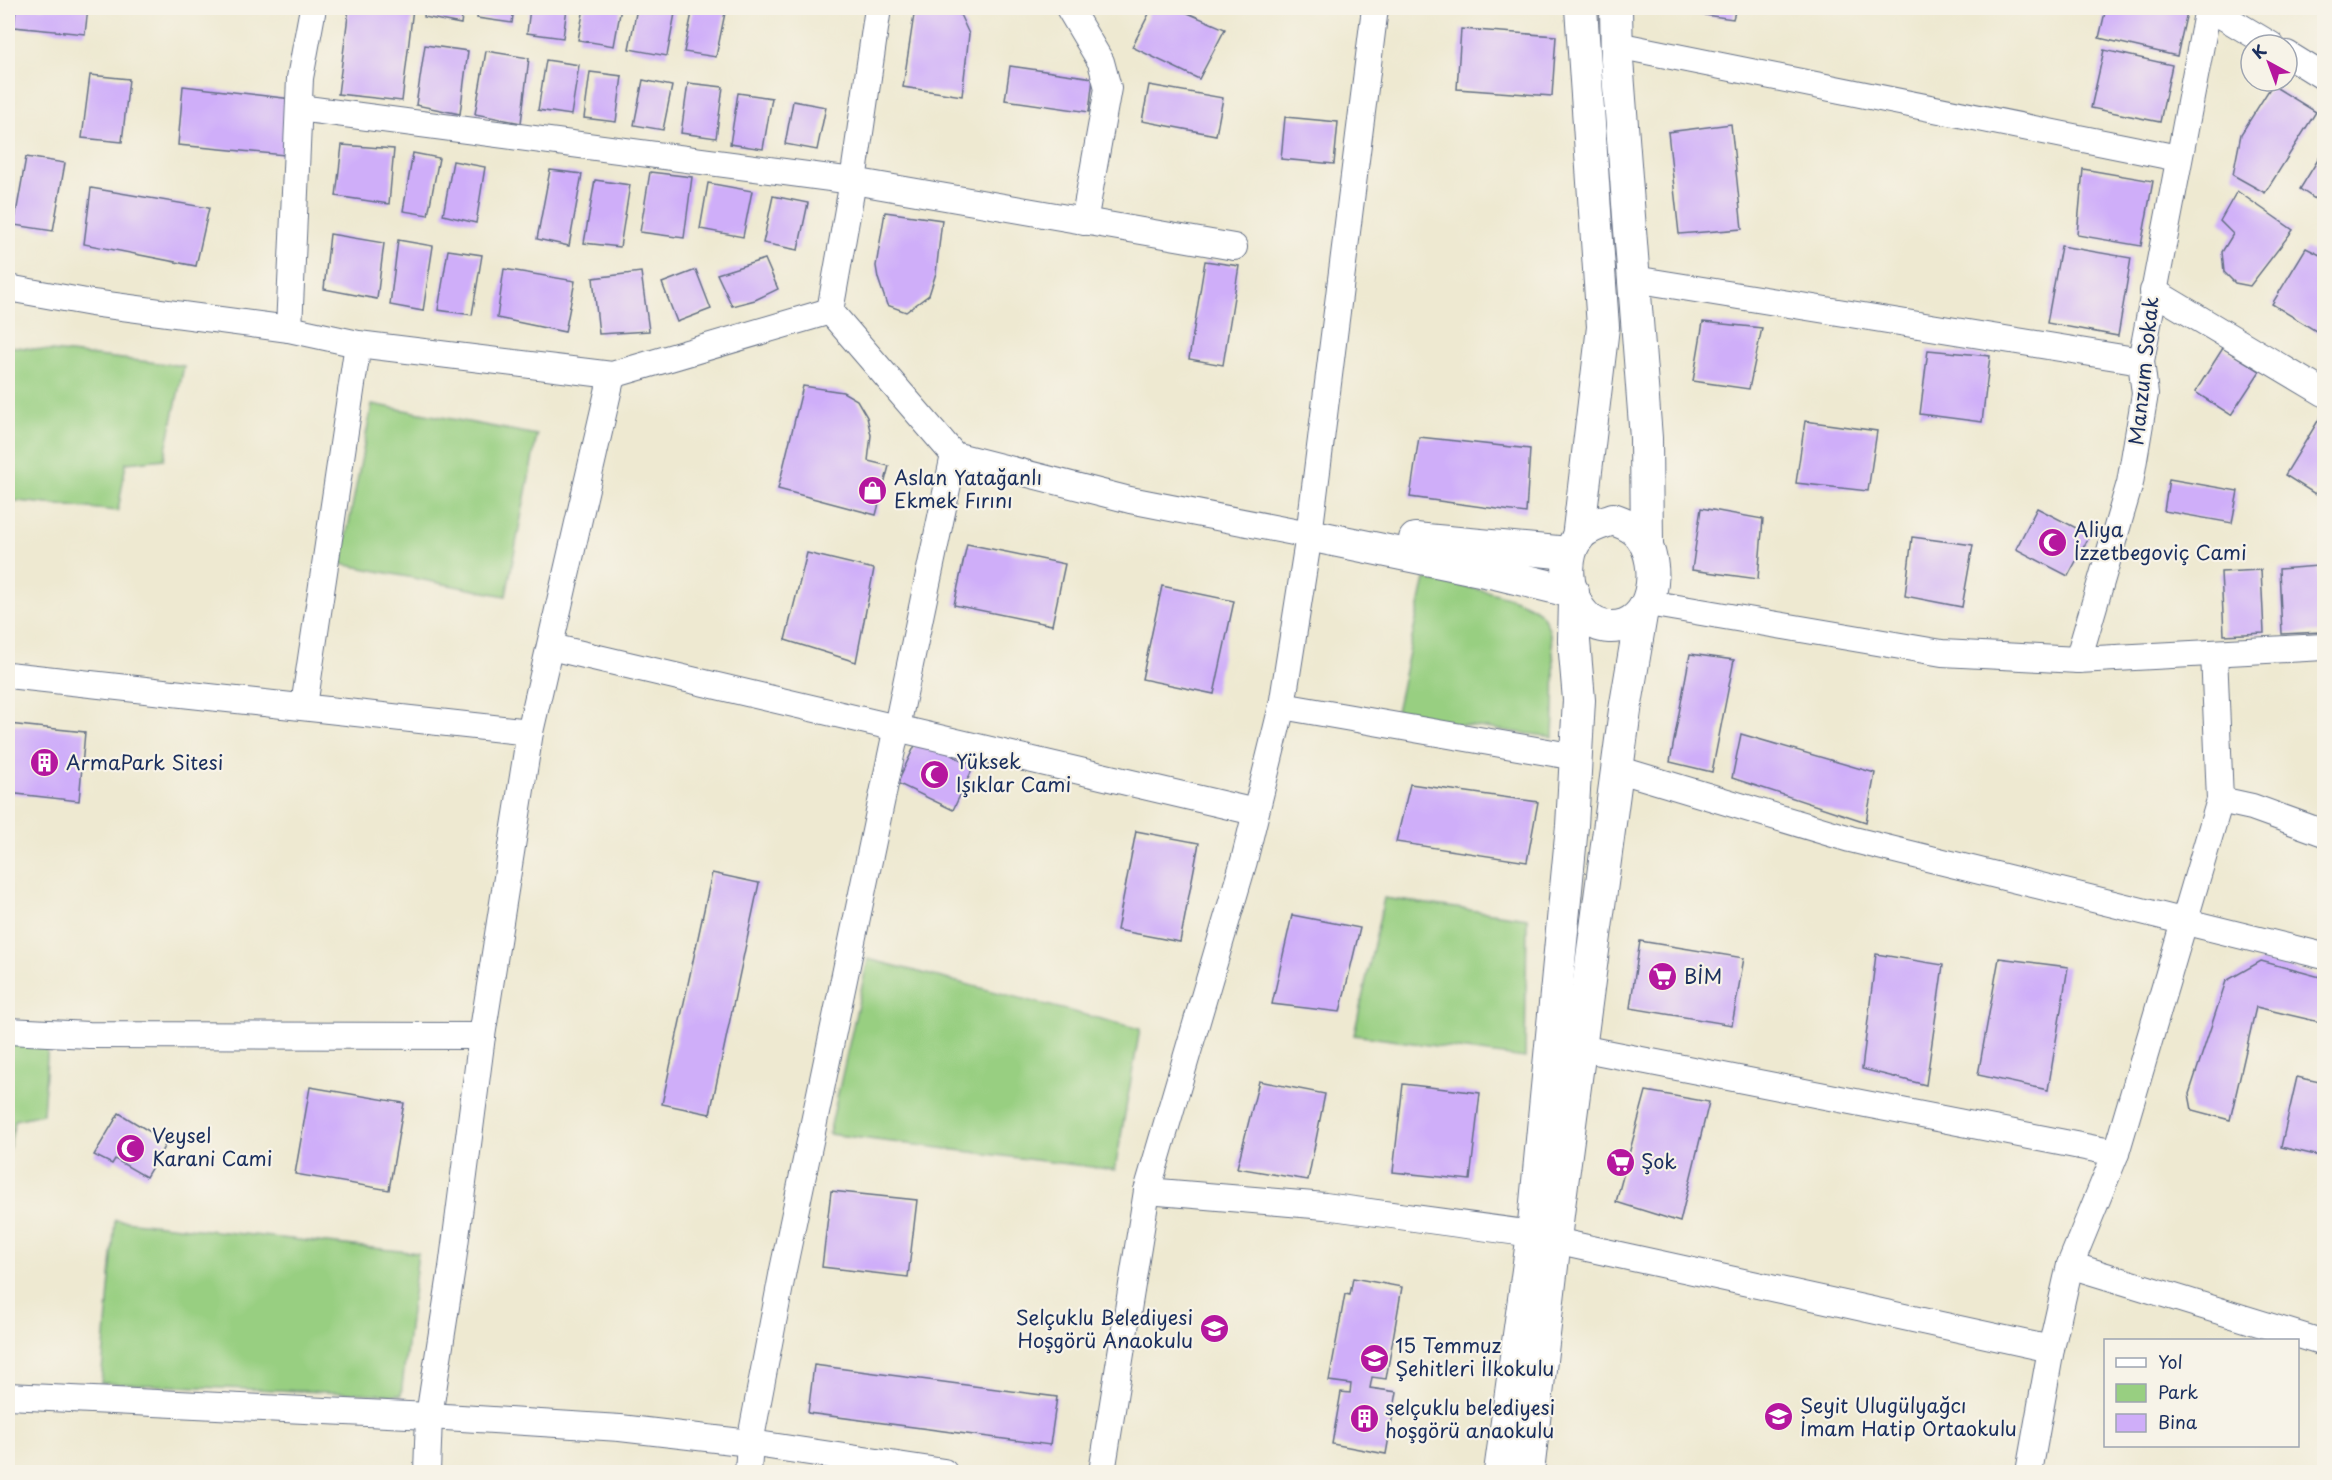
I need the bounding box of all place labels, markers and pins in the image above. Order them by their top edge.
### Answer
place label: Aslan Yatağanlı Ekmek Fırını [894,462,1042,515]
shop icon: Aslan Yatağanlı Ekmek Fırını [857,474,889,506]
place label: Aliya İzzetbegoviç Cami [2074,514,2247,567]
mosque icon: Aliya İzzetbegoviç Cami [2037,526,2069,558]
place label: Yüksek Işıklar Cami [956,746,1071,799]
building icon: ArmaPark Sitesi [29,747,61,779]
place label: ArmaPark Sitesi [66,747,223,777]
mosque icon: Yüksek Işıklar Cami [919,758,951,790]
supermarket icon: BİM [1647,961,1679,993]
place label: BİM [1684,961,1722,991]
place label: Veysel Karani Cami [152,1120,273,1173]
mosque icon: Veysel Karani Cami [115,1132,147,1164]
supermarket icon: Şok [1604,1146,1636,1178]
place label: Şok [1641,1146,1677,1176]
place label: Selçuklu Belediyesi Hoşgörü Anaokulu [1015,1302,1193,1355]
school or university icon: Selçuklu Belediyesi Hoşgörü Anaokulu [1198,1313,1230,1345]
place label: 15 Temmuz Şehitleri İlkokulu [1395,1330,1554,1383]
school or university icon: 15 Temmuz Şehitleri İlkokulu [1358,1342,1390,1374]
place label: Seyit Ulugülyağcı İmam Hatip Ortaokulu [1800,1390,2017,1443]
place label: selçuklu belediyesi hoşgörü anaokulu [1385,1392,1555,1445]
school or university icon: Seyit Ulugülyağcı İmam Hatip Ortaokulu [1763,1401,1795,1433]
building icon: selçuklu belediyesi hoşgörü anaokulu [1348,1403,1380,1435]

